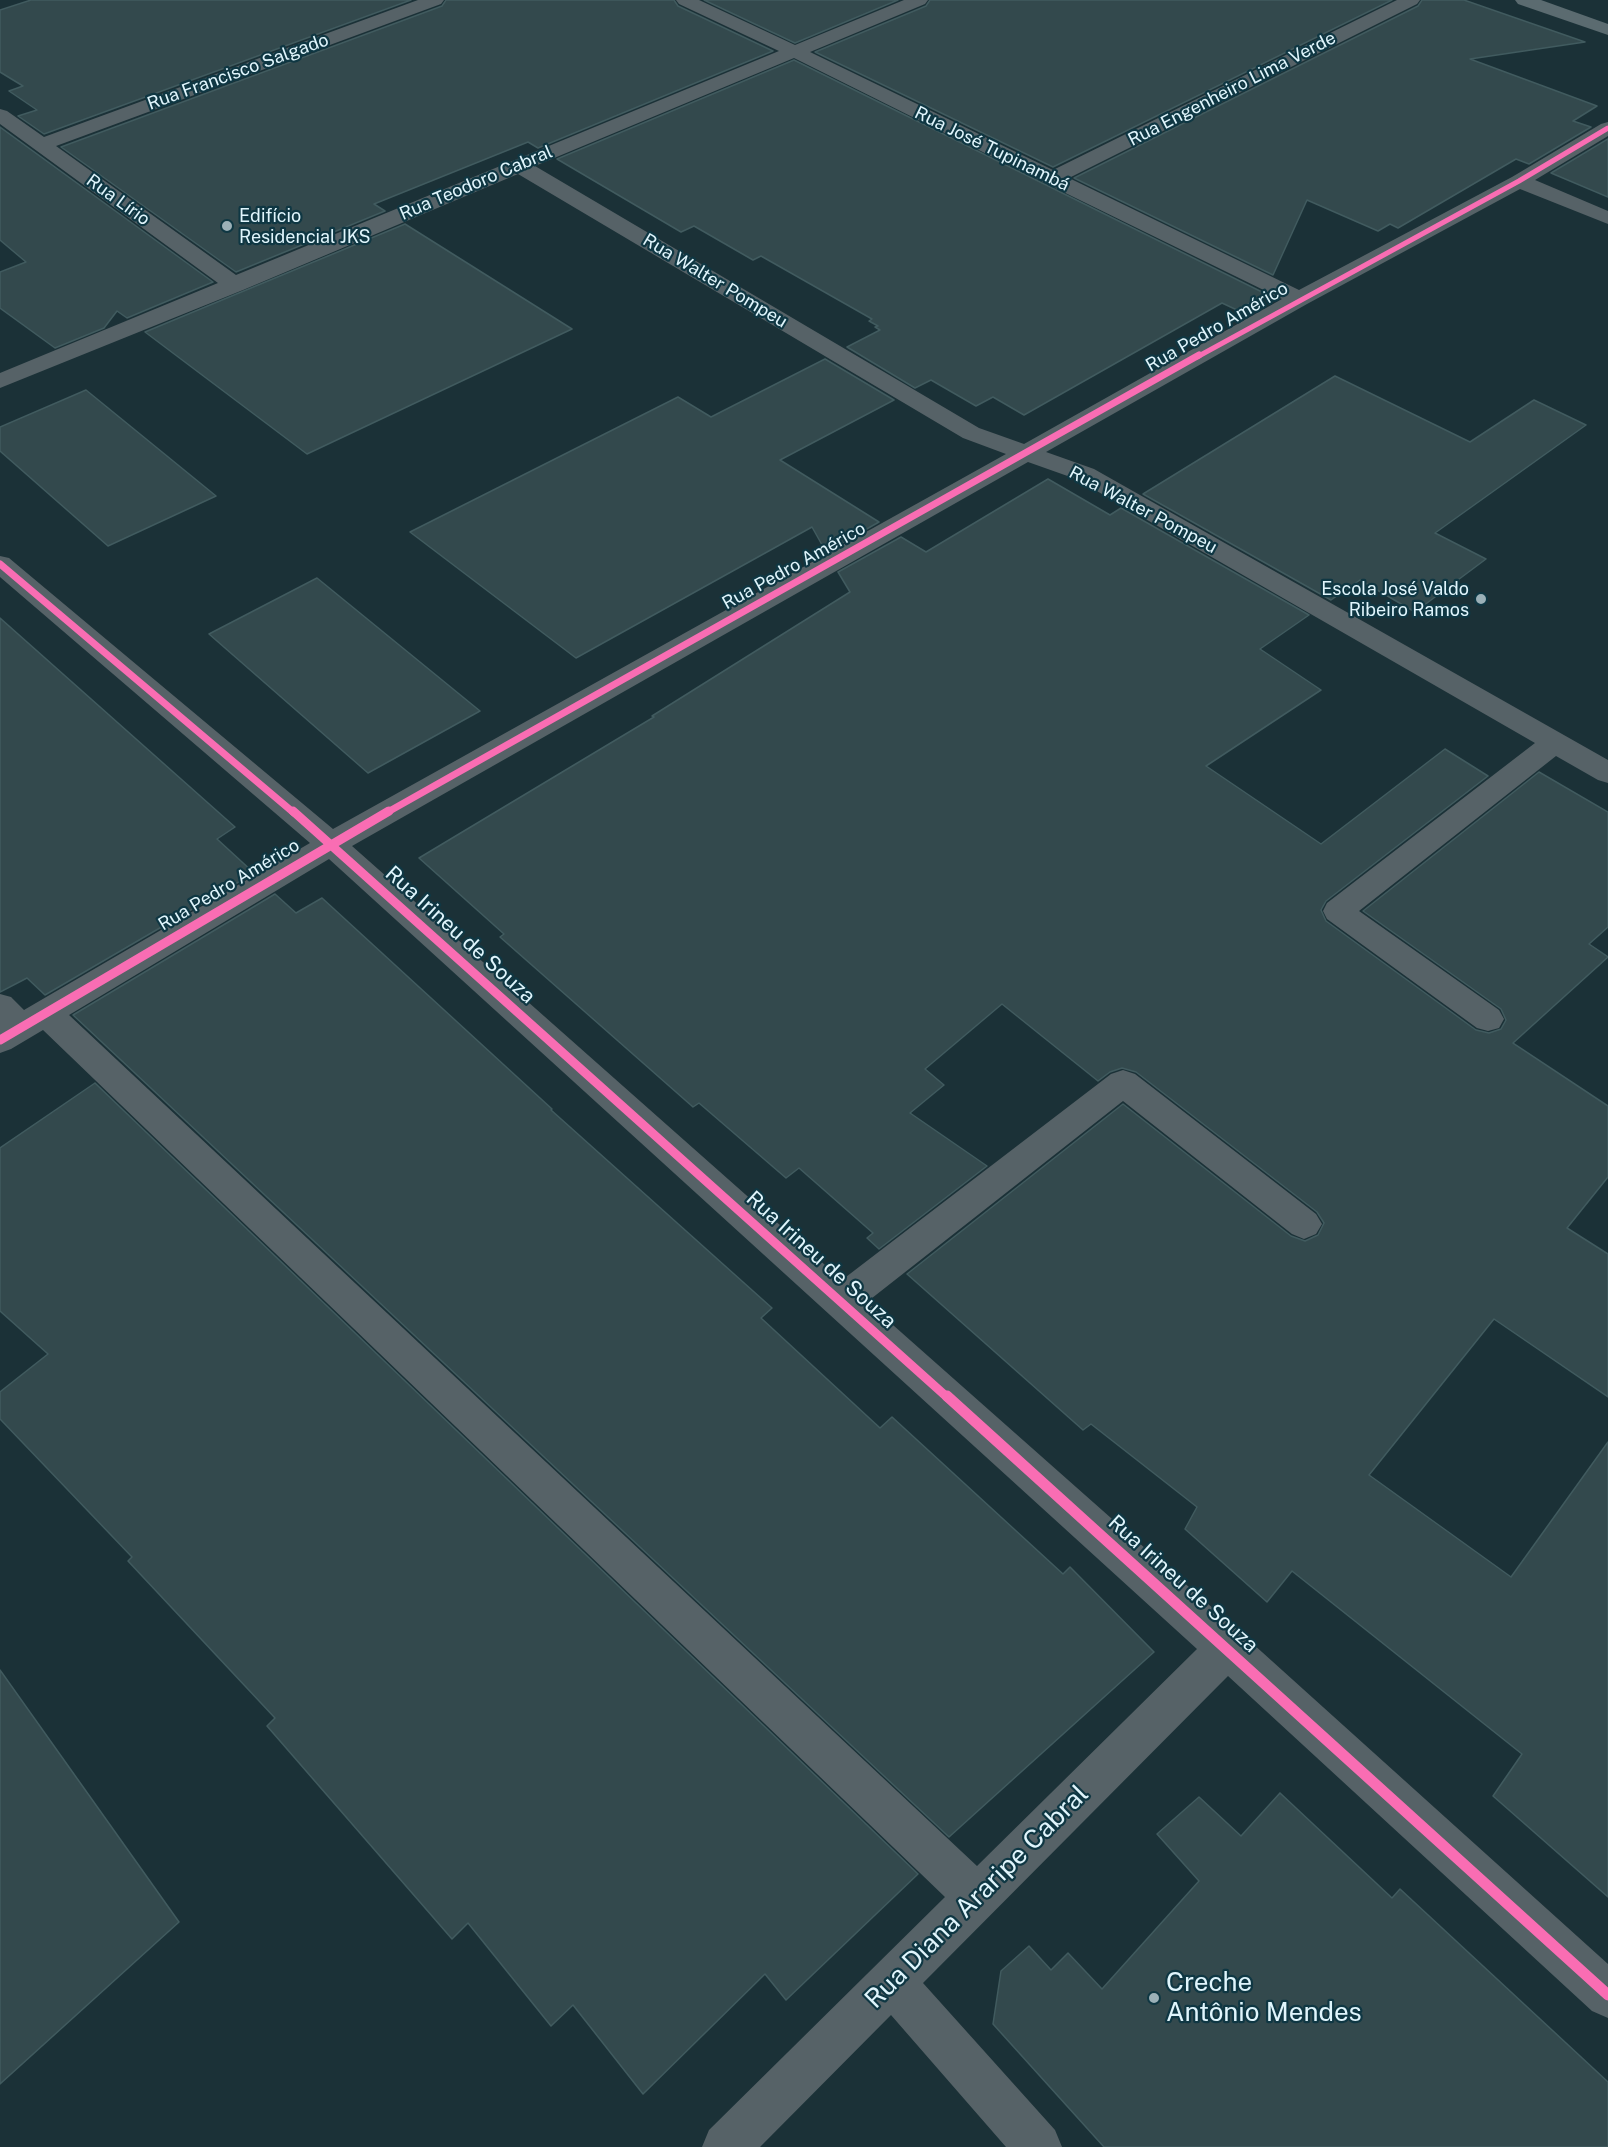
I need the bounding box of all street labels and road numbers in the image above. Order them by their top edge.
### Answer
street label: Rua Engenheiro Lima Verde [1124,27,1340,151]
street label: Rua Francisco Salgado [144,29,332,115]
street label: Rua José Tupinambá [911,102,1073,196]
street label: Rua Teodoro Cabral [396,141,556,225]
street label: Rua Lírio [82,170,154,230]
street label: Rua Walter Pompeu [639,229,791,333]
street label: Rua Pedro Américo [1142,278,1292,376]
street label: Rua Walter Pompeu [1065,462,1221,558]
street label: Rua Pedro Américo [719,518,869,614]
street label: Rua Pedro Américo [155,834,303,936]
street label: Rua Irineu de Souza [380,861,540,1009]
street label: Rua Irineu de Souza [741,1186,901,1334]
street label: Rua Irineu de Souza [1103,1510,1263,1658]
street label: Rua Diana Araripe Cabral [859,1779,1095,2015]

